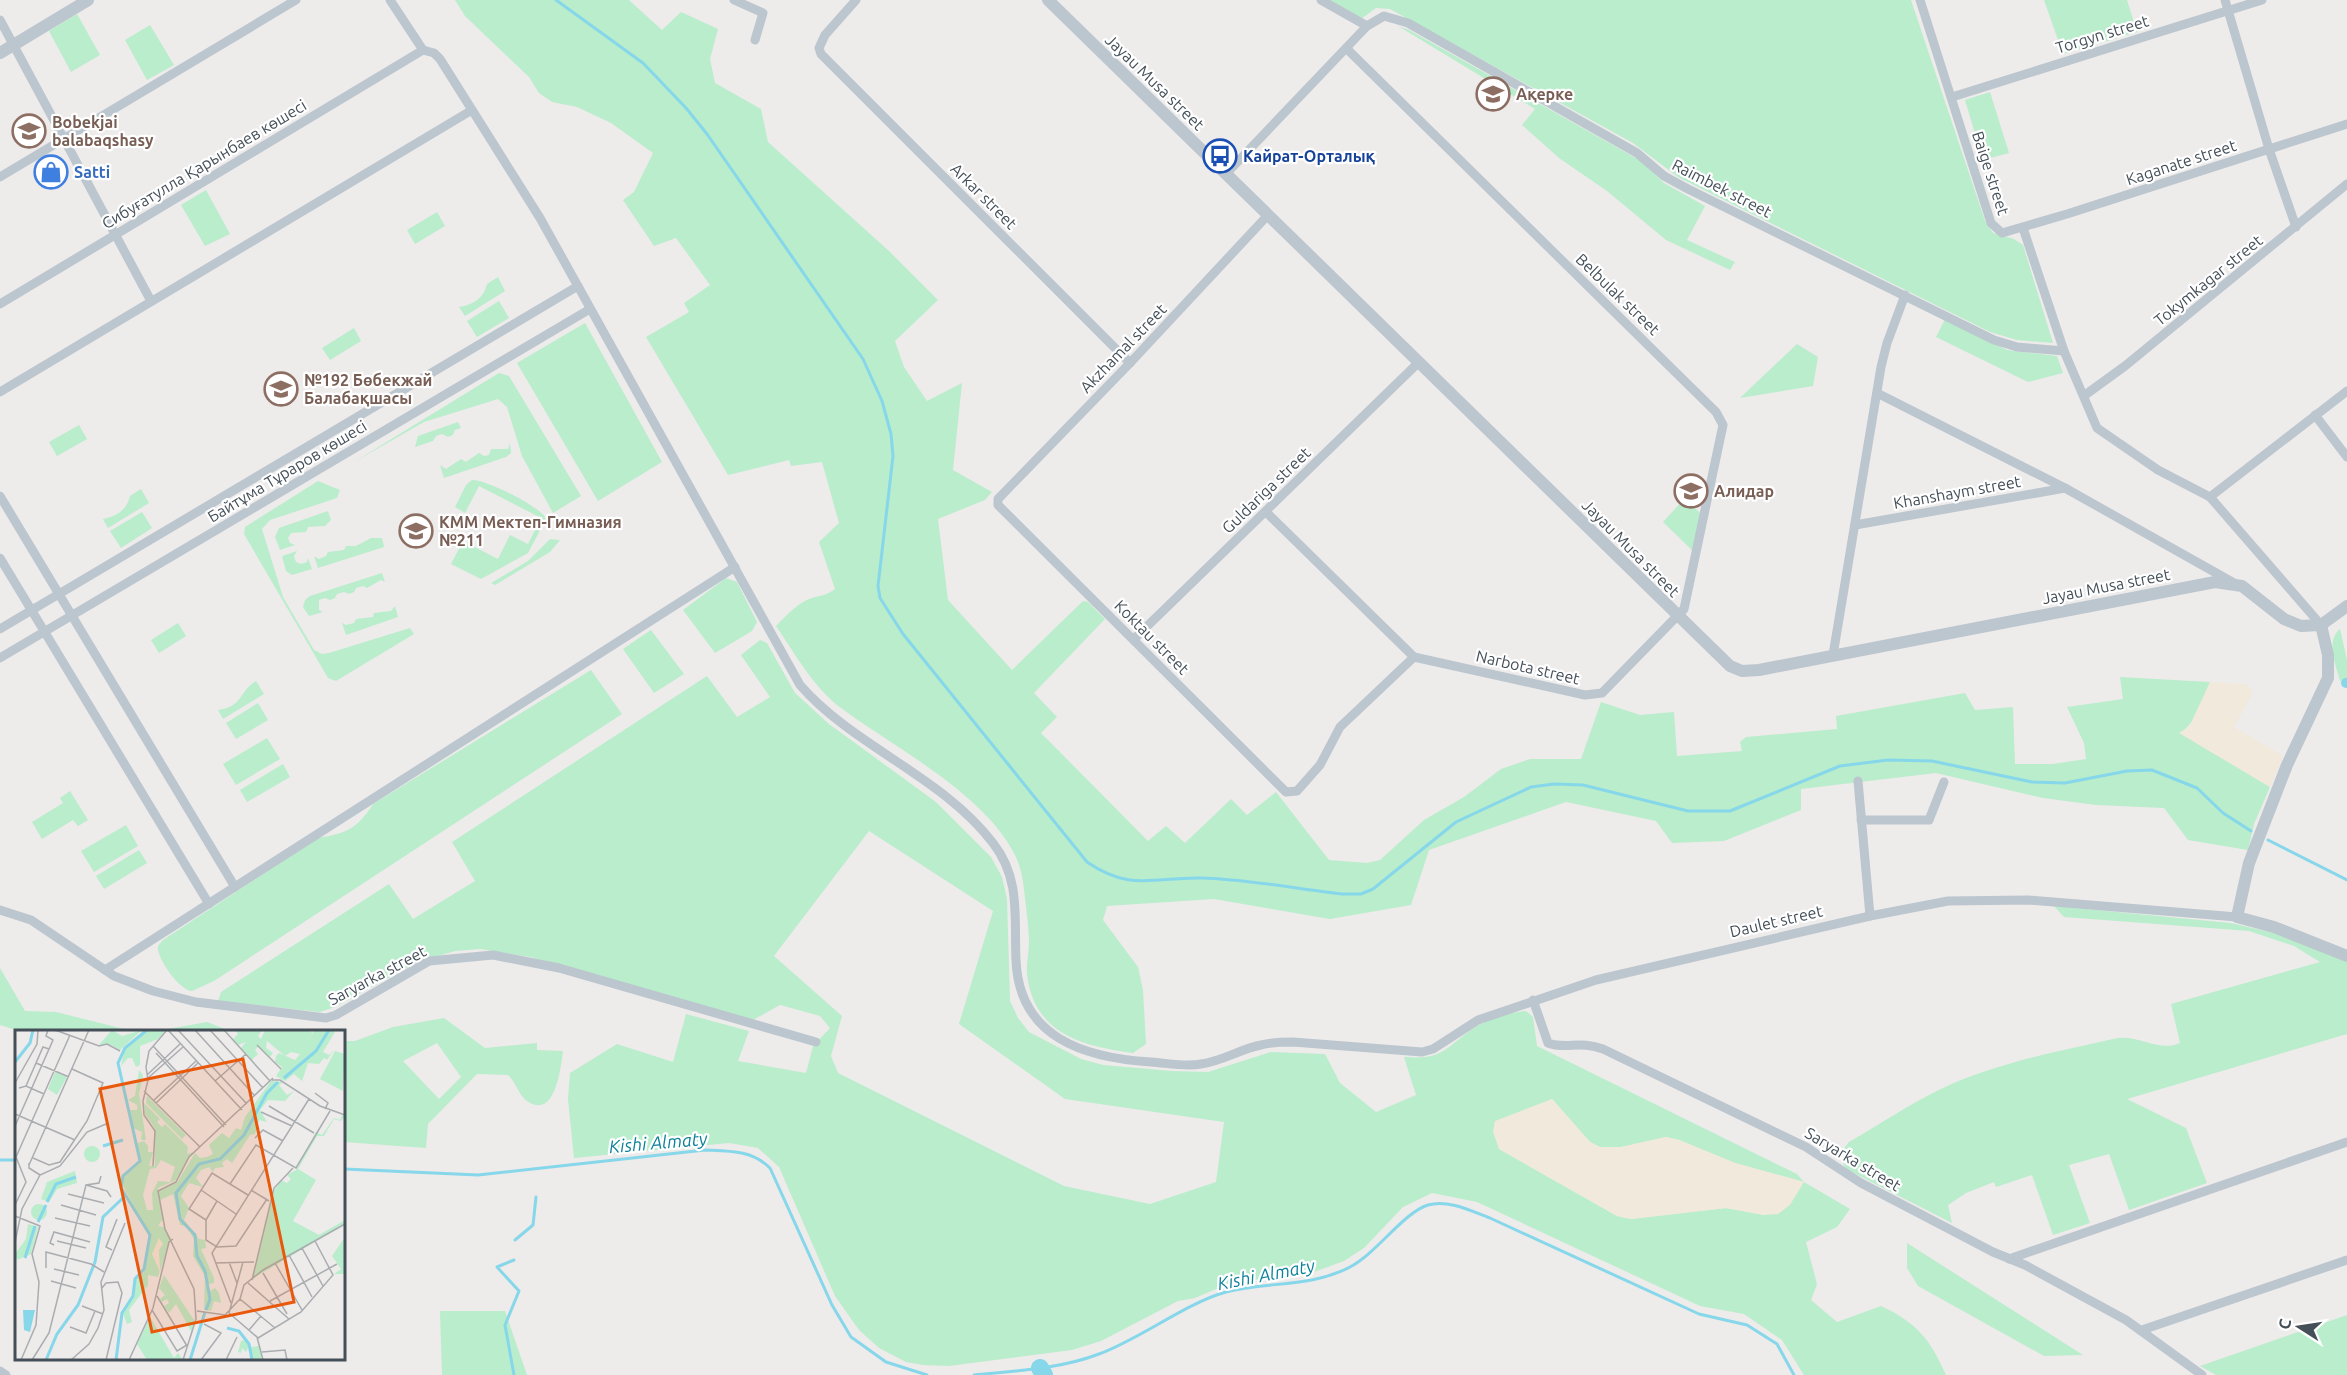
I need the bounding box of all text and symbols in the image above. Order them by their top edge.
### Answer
street label: Torgyn street [2053,11,2151,57]
street label: Jayau Musa street [1102,30,1208,134]
school or university icon: Ақерке [1475,76,1511,112]
place label: Ақерке [1516,85,1573,103]
street label: Сибуғатулла Қарынбаев көшесі [99,96,309,232]
school or university icon: Bobekjai balabaqshasy [11,113,47,149]
place label: Bobekjai balabaqshasy [52,113,154,149]
street label: Baige street [1969,129,2013,218]
street label: Kaganate street [2124,135,2239,188]
bus stop icon: Кайрат-Орталық [1202,138,1238,174]
place label: Кайрат-Орталық [1243,147,1375,165]
shop icon: Satti [33,154,69,190]
street label: Raimbek street [1669,155,1775,221]
street label: Arkar street [947,159,1021,233]
place label: Satti [74,163,110,181]
street label: Tokymkagar street [2150,230,2266,329]
street label: Belbulak street [1573,250,1664,339]
street label: Akzhamal street [1076,299,1170,396]
school or university icon: №192 Бөбекжай Балабақшасы [263,371,299,407]
place label: №192 Бөбекжай Балабақшасы [304,371,432,407]
street label: Байтұма Тұраров көшесі [204,416,370,526]
street label: Guldariga street [1218,443,1314,537]
street label: Khanshaym street [1892,472,2023,512]
school or university icon: Алидар [1673,473,1709,509]
place label: Алидар [1714,482,1774,500]
street label: Jayau Musa street [1579,496,1684,601]
school or university icon: КММ Мектеп-Гимназия №211 [398,513,434,549]
place label: КММ Мектеп-Гимназия №211 [439,513,622,549]
street label: Jayau Musa street [2041,565,2172,607]
street label: Koktau street [1111,596,1193,678]
street label: Narbota street [1474,646,1582,688]
street label: Daulet street [1728,901,1825,940]
street label: Saryarka street [325,941,430,1008]
inset map [15,1030,345,1360]
street label: Saryarka street [1802,1123,1905,1195]
water label: Kіshі Almaty [608,1128,708,1156]
water label: Kіshі Almaty [1216,1255,1317,1293]
north arrow [2269,1297,2329,1357]
text: С [2274,1317,2294,1331]

